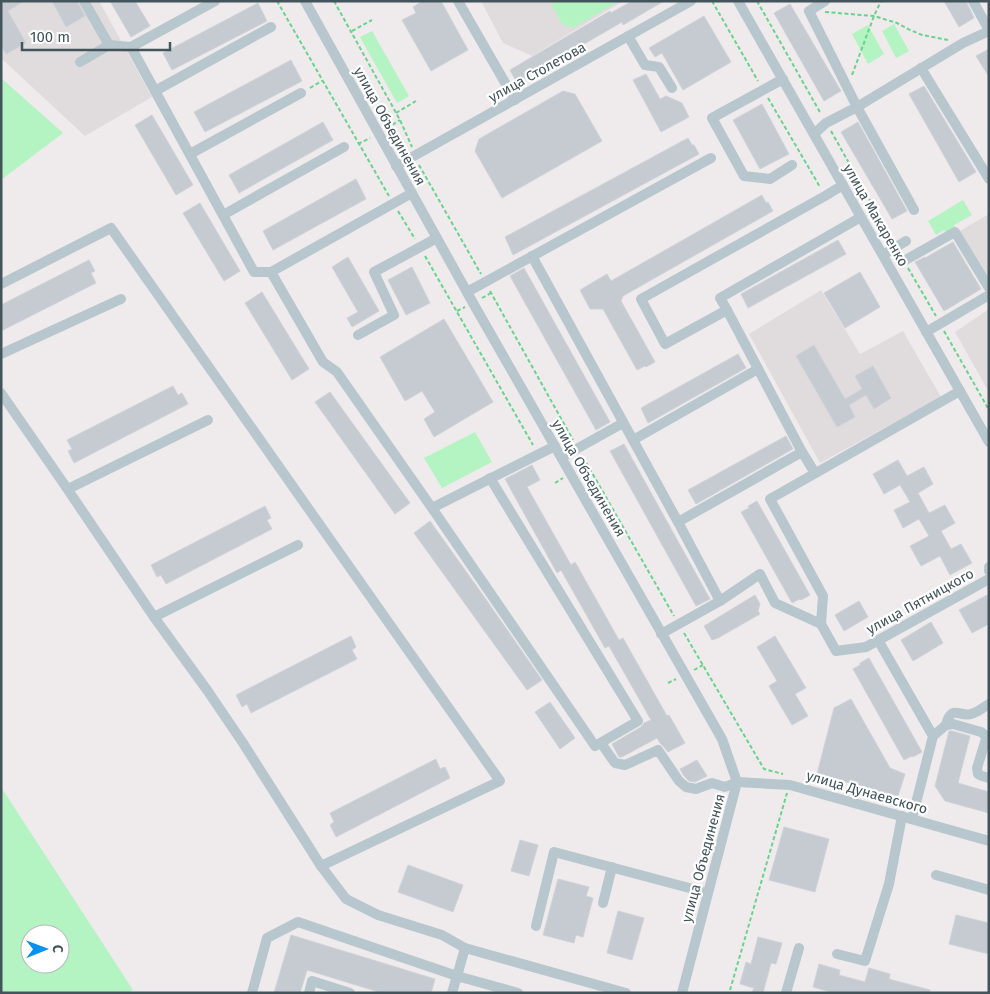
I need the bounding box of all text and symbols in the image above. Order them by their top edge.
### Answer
scale bar [22,20,170,52]
text: 100 m [30,28,70,46]
street label: улица Столетова [486,39,589,106]
street label: улица Объединения [350,64,429,188]
street label: улица Макаренко [839,161,912,269]
street label: улица Объединения [548,417,629,540]
street label: улица Пятницкого [864,565,977,638]
street label: улица Дунаевского [804,767,929,818]
street label: улица Объединения [678,792,729,924]
north arrow [20,924,70,974]
text: С [49,945,66,953]

